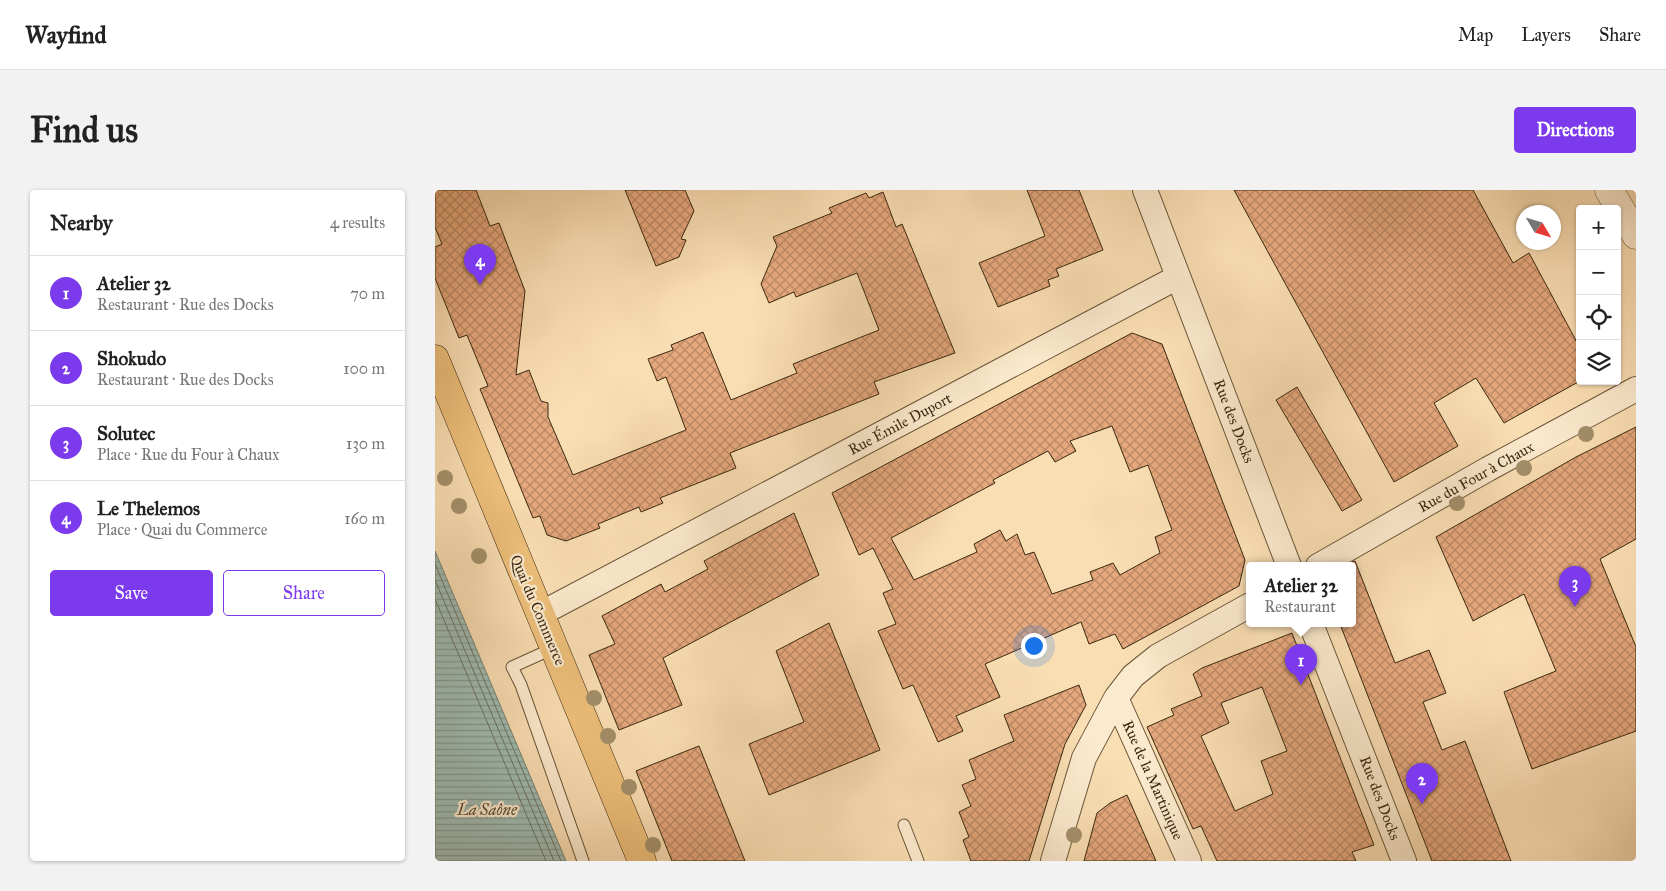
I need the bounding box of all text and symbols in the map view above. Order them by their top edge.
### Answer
text: Wayfind [25,20,107,50]
text: Map [1458,24,1493,46]
text: Layers [1521,24,1571,46]
text: Share [1599,24,1641,46]
button: Directions [1514,107,1636,153]
text: Find us [30,109,138,152]
north arrow [1516,205,1561,250]
map controls [1576,205,1621,385]
button: + [1576,205,1621,250]
text: Nearby [50,210,113,236]
text: 4 results [330,213,385,232]
pin: 4 [464,244,496,285]
button: − [1576,250,1621,295]
text: Atelier 32 [97,272,171,295]
text: 1 [63,284,69,303]
text: 70 m [350,284,385,303]
text: Restaurant · Rue des Docks [97,295,274,314]
button: locate [1576,295,1621,340]
button: layers [1576,340,1621,385]
text: Shokudo [97,347,166,370]
text: 2 [62,359,70,378]
text: 100 m [343,359,385,378]
text: Restaurant · Rue des Docks [97,370,274,389]
street label: Rue des Docks [1210,376,1258,466]
street label: Rue Émile Duport [845,388,955,459]
text: Solutec [97,422,155,445]
text: 3 [63,434,69,453]
text: 130 m [346,434,385,453]
street label: Rue du Four à Chaux [1415,438,1537,516]
text: Place · Rue du Four à Chaux [97,445,279,464]
text: Le Thelemos [97,497,200,520]
text: 4 [62,509,70,528]
text: 160 m [344,509,385,528]
text: Place · Quai du Commerce [97,520,267,539]
street label: Quai du Commerce [507,552,569,668]
popup [1246,562,1356,627]
pin: 3 [1559,566,1591,607]
button: Save [50,570,213,616]
button: Share [223,570,385,616]
text: Atelier 32 [1264,574,1338,597]
text: Restaurant [1264,597,1336,616]
your location [1021,633,1047,659]
pin: 1 [1285,644,1317,685]
street label: Rue de la Martinique [1118,717,1187,843]
street label: Rue des Docks [1356,753,1404,843]
pin: 2 [1406,763,1438,804]
water label: La Saône [456,800,518,819]

